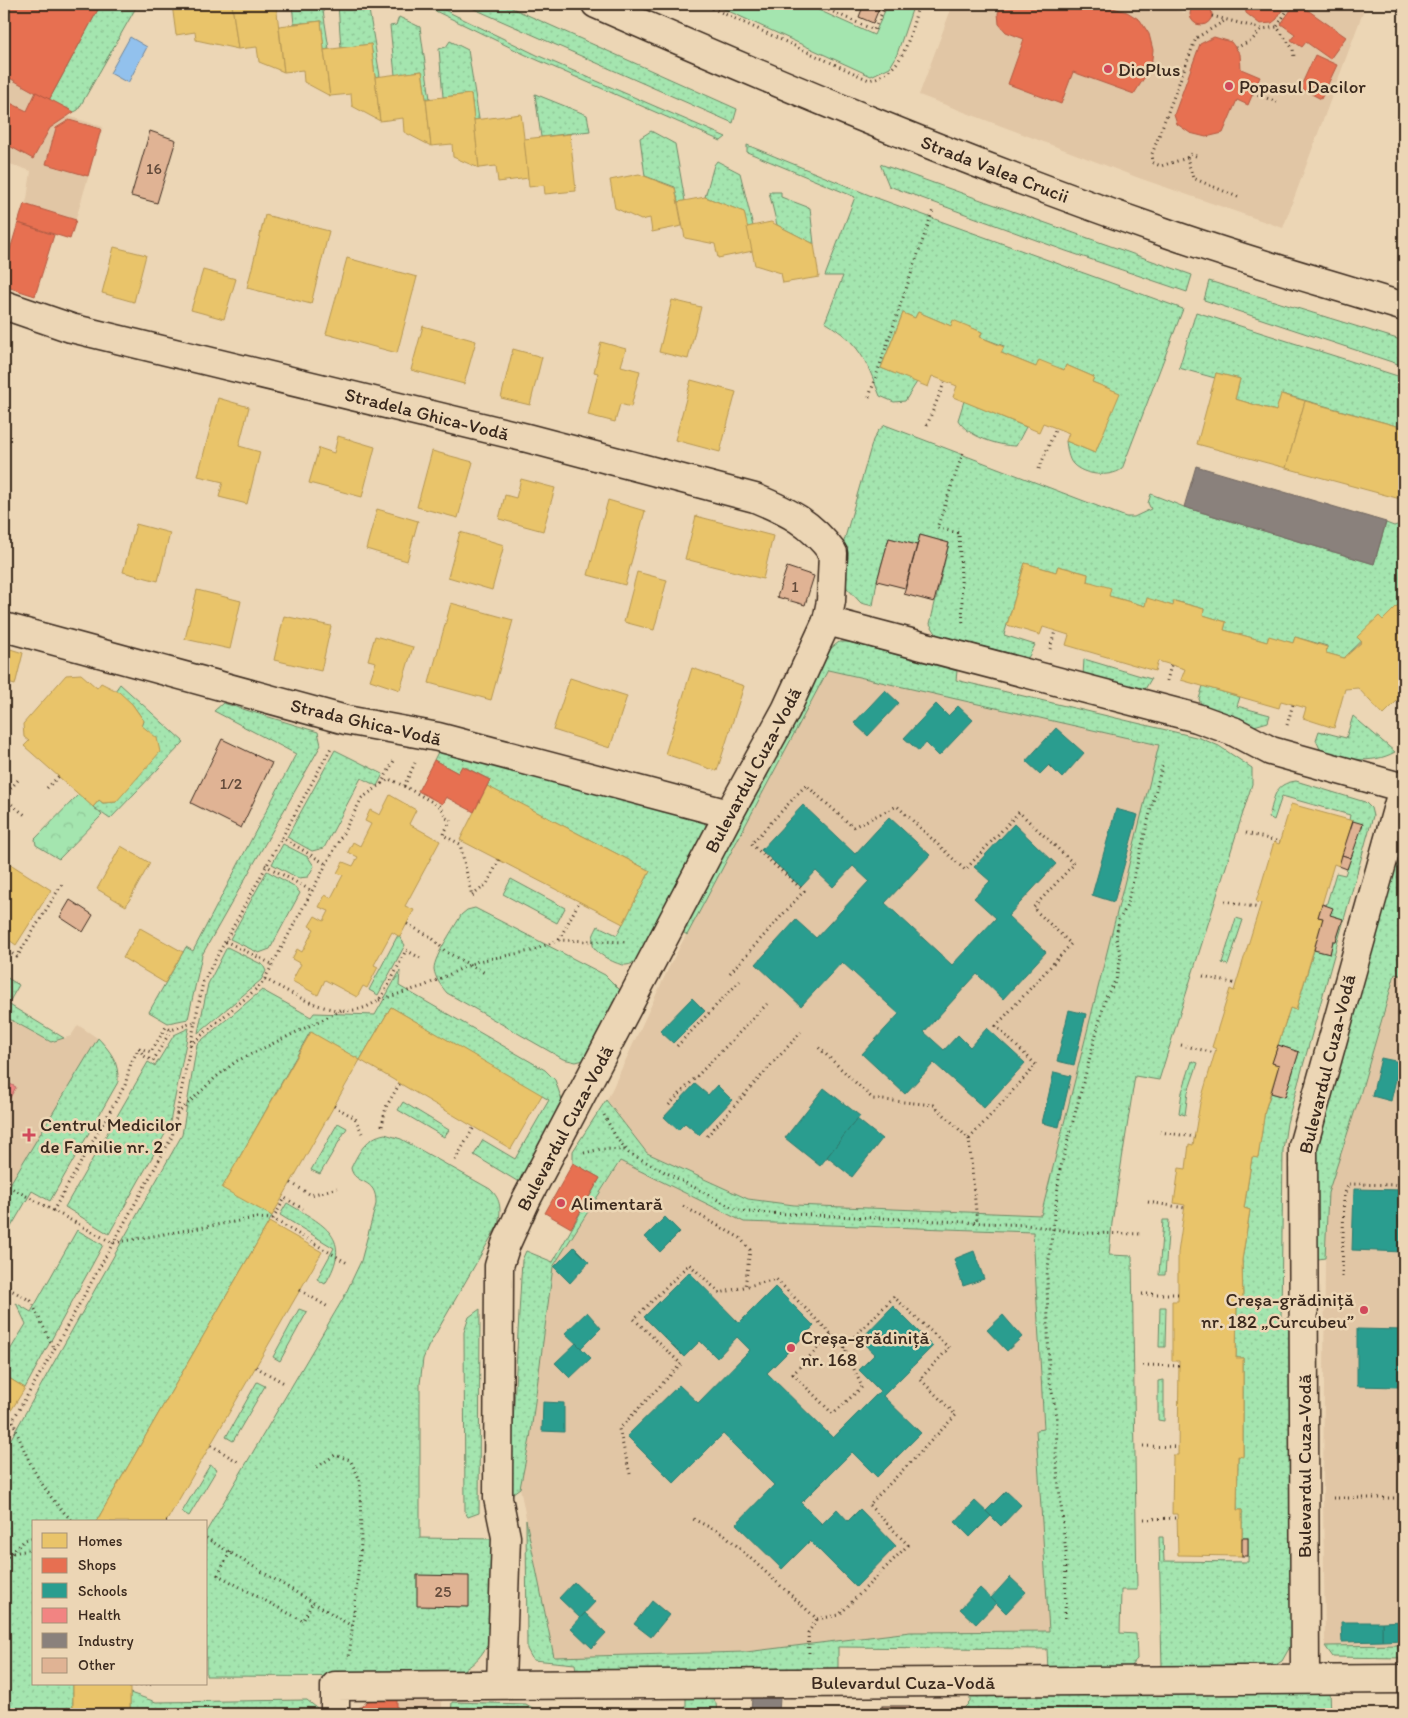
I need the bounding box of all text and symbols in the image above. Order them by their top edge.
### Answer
place label: DioPlus [1118,58,1180,81]
marker: DioPlus [1102,63,1114,75]
place label: Popasul Dacilor [1239,75,1366,98]
marker: Popasul Dacilor [1223,80,1235,92]
street label: Strada Valea Crucii [918,130,1072,208]
house number: 16 [146,159,162,178]
street label: Stradela Ghica-Vodă [342,382,512,446]
house number: 1 [791,577,799,596]
street label: Bulevardul Cuza-Vodă [700,683,806,857]
street label: Strada Ghica-Vodă [288,693,444,751]
house number: 1/2 [220,774,243,793]
street label: Bulevardul Cuza-Vodă [1294,972,1360,1156]
street label: Bulevardul Cuza-Vodă [512,1041,618,1215]
place label: Centrul Medicilor de Familie nr. 2 [40,1113,183,1158]
marker: Centrul Medicilor de Familie nr. 2 [22,1128,36,1142]
place label: Alimentară [571,1192,663,1215]
marker: Alimentară [555,1197,567,1209]
place label: Creșa-grădiniță nr. 182 „Curcubeu” [1201,1288,1354,1333]
marker: Creșa-grădiniță nr. 182 „Curcubeu” [1358,1304,1370,1316]
place label: Creșa-grădiniță nr. 168 [801,1326,930,1371]
marker: Creșa-grădiniță nr. 168 [785,1342,797,1354]
street label: Bulevardul Cuza-Vodă [1293,1374,1316,1558]
legend [32,1520,208,1686]
text: Homes [78,1532,123,1550]
text: Shops [78,1556,117,1574]
text: Schools [78,1582,128,1600]
house number: 25 [435,1582,451,1601]
text: Health [78,1606,121,1624]
text: Industry [78,1632,134,1650]
text: Other [78,1656,115,1674]
street label: Bulevardul Cuza-Vodă [811,1671,995,1694]

